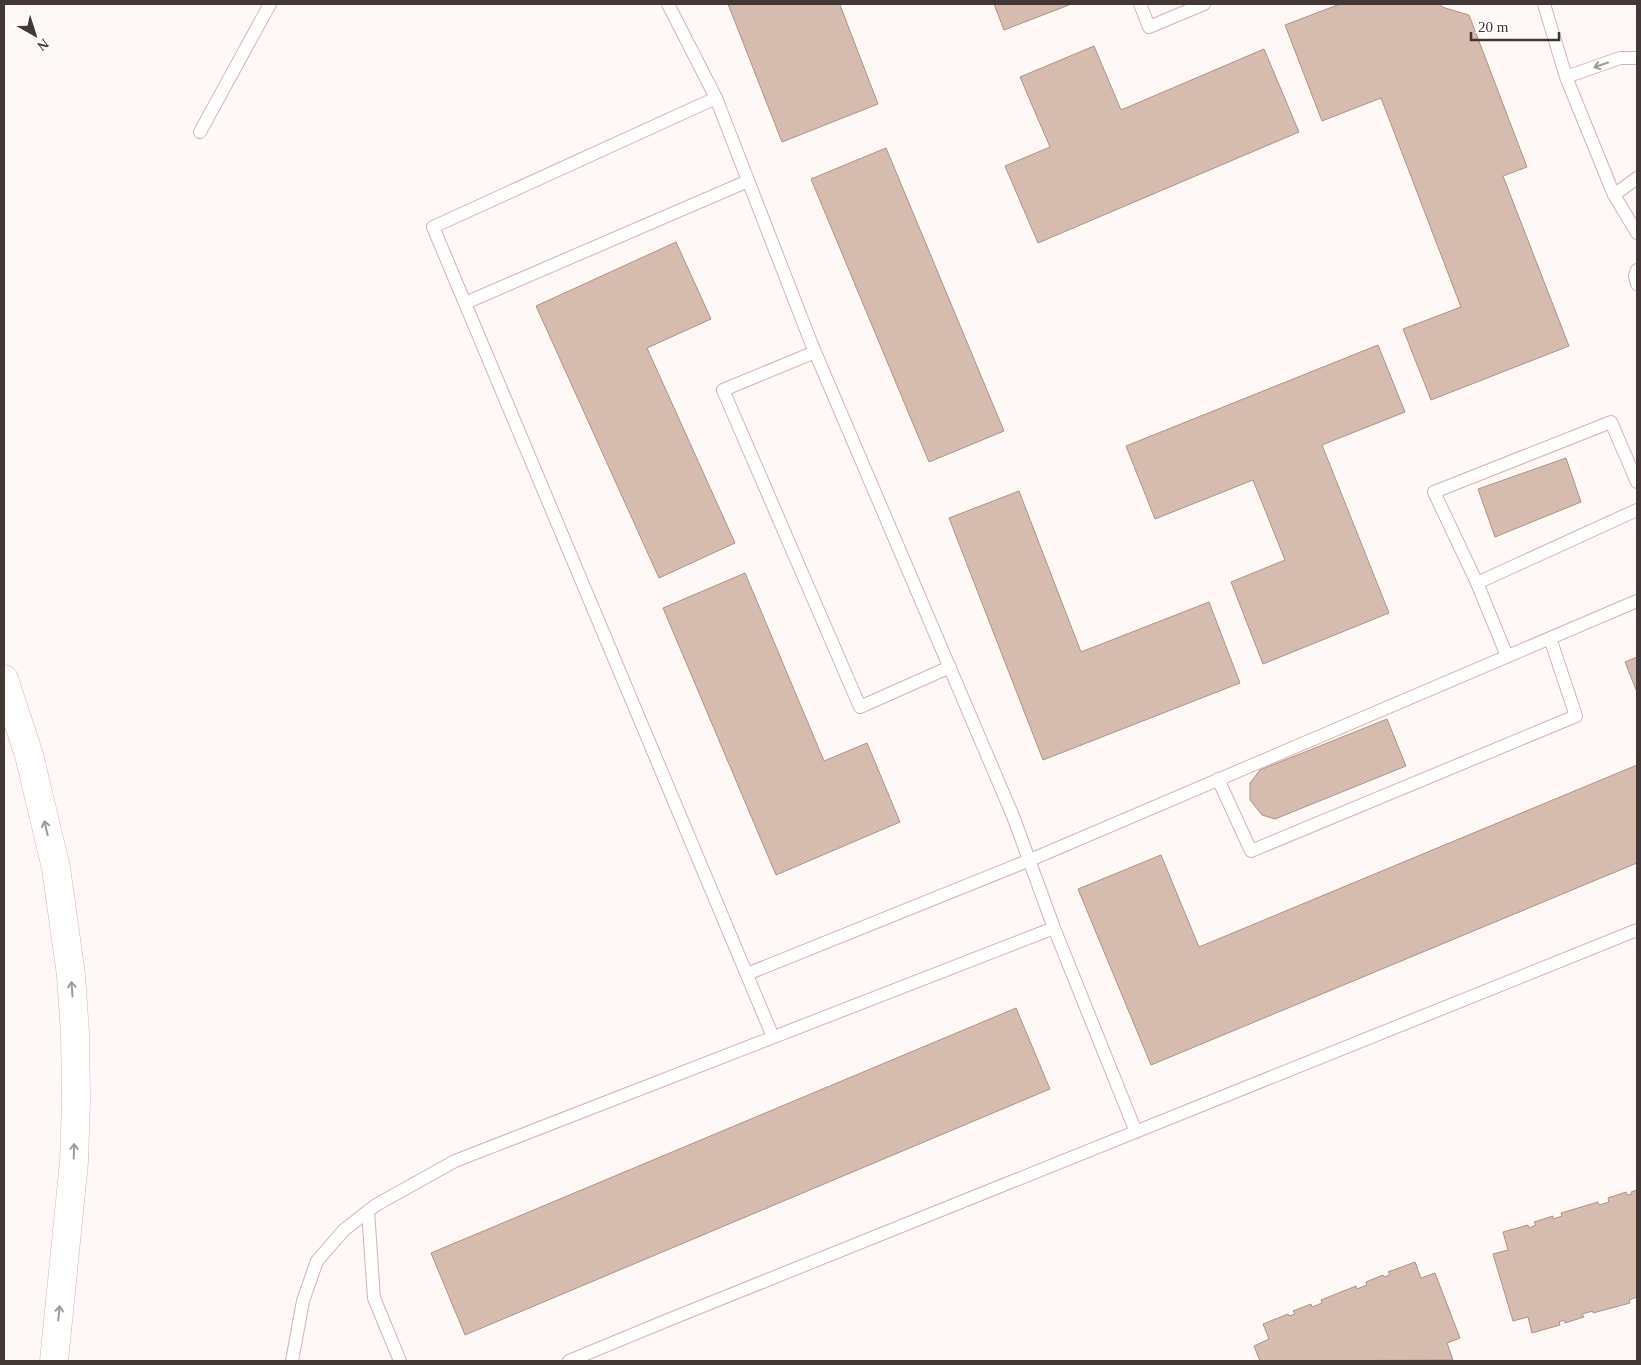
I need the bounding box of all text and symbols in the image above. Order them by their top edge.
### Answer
north arrow [10,10,60,60]
scale bar [1471,10,1558,42]
text: 20 m [1478,19,1509,35]
text: N [34,36,52,54]
one-way arrow [1594,61,1609,70]
one-way arrow [41,821,50,837]
one-way arrow [68,981,77,997]
one-way arrow [70,1143,79,1159]
one-way arrow [54,1305,64,1321]

